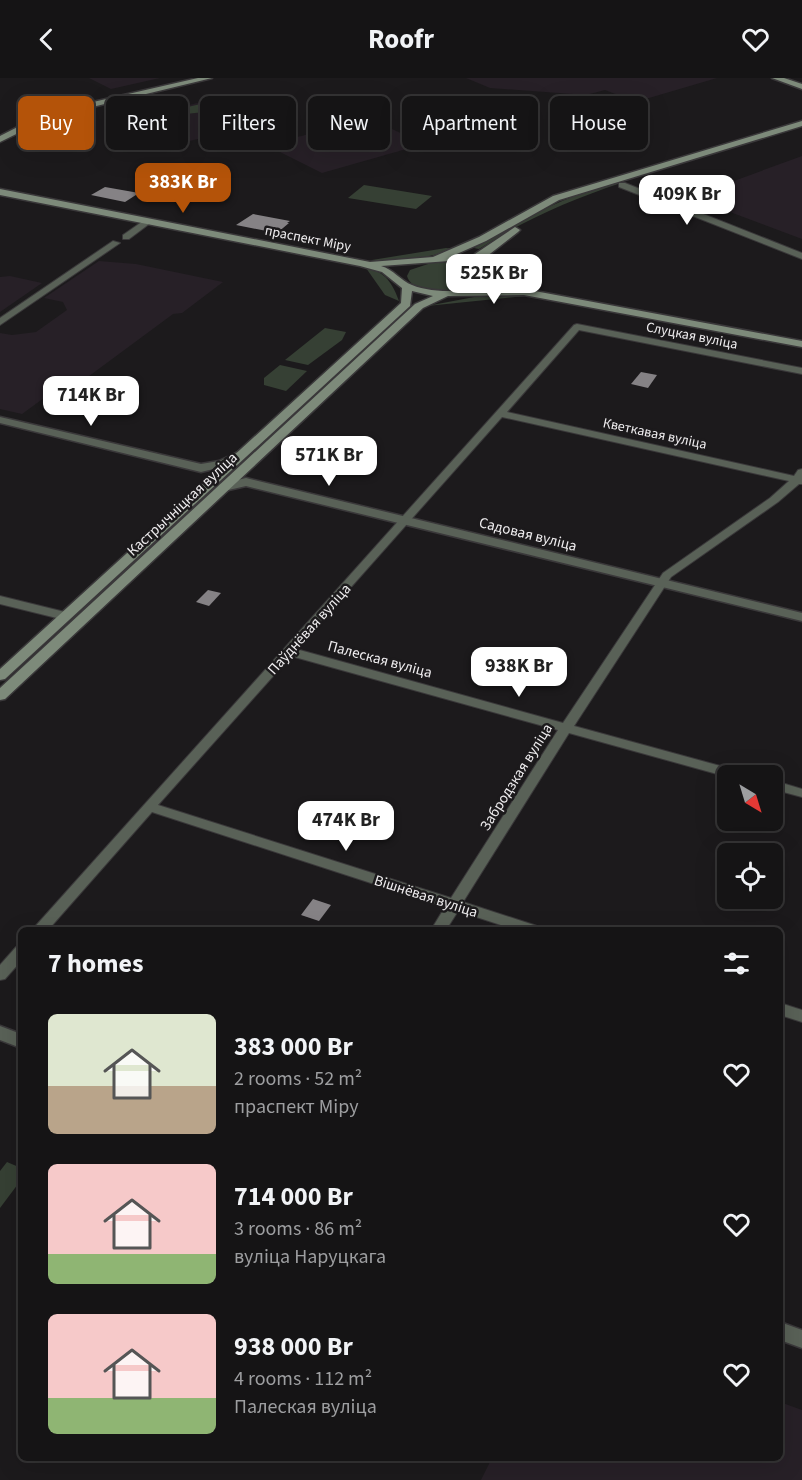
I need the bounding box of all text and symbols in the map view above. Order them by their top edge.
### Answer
text: Roofr [368,20,434,59]
icon: back [30,23,63,56]
icon: heart [739,23,772,56]
chip: Buy [18,96,94,150]
chip: Rent [106,96,188,150]
chip: Filters [200,96,296,150]
chip: New [308,96,390,150]
chip: Apartment [402,96,538,150]
chip: House [550,96,648,150]
pin: 383K Br [128,163,238,214]
text: 383K Br [149,168,217,196]
pin: 409K Br [632,175,742,226]
text: 409K Br [653,180,721,208]
street label: праспект Міру [263,221,353,257]
pin: 525K Br [439,254,549,305]
text: 525K Br [460,259,528,287]
street label: Слуцкая вуліца [644,317,739,355]
pin: 714K Br [36,376,146,427]
text: 714K Br [57,381,125,409]
street label: Кветкавая вуліца [601,413,709,455]
pin: 571K Br [274,436,384,487]
text: 571K Br [295,441,363,469]
street label: Кастрычніцкая вуліца [122,448,242,561]
street label: Садовая вуліца [477,512,579,557]
street label: Паўднёвая вуліца [263,579,356,679]
street label: Палеская вуліца [325,635,434,683]
pin: 938K Br [464,647,574,698]
text: 938K Br [485,652,553,680]
street label: Забродзкая вуліца [475,720,558,835]
north arrow [717,765,783,831]
map controls [717,765,783,909]
pin: 474K Br [291,801,401,852]
text: 474K Br [312,806,380,834]
button: locate [717,843,783,909]
street label: Вішнёвая вуліца [371,870,480,923]
text: 7 homes [48,945,143,982]
icon: filters [720,947,753,980]
text: 383 000 Br [234,1028,353,1065]
icon: home [96,1038,168,1110]
icon: heart [720,1058,753,1091]
text: 2 rooms · 52 m² [234,1065,362,1093]
text: праспект Міру [234,1093,359,1121]
text: 714 000 Br [234,1178,353,1215]
icon: home [96,1188,168,1260]
icon: heart [720,1208,753,1241]
text: 3 rooms · 86 m² [234,1215,362,1243]
text: вуліца Наруцкага [234,1243,386,1271]
text: 938 000 Br [234,1328,353,1365]
icon: home [96,1338,168,1410]
icon: heart [720,1358,753,1391]
text: 4 rooms · 112 m² [234,1365,372,1393]
text: Палеская вуліца [234,1393,377,1421]

